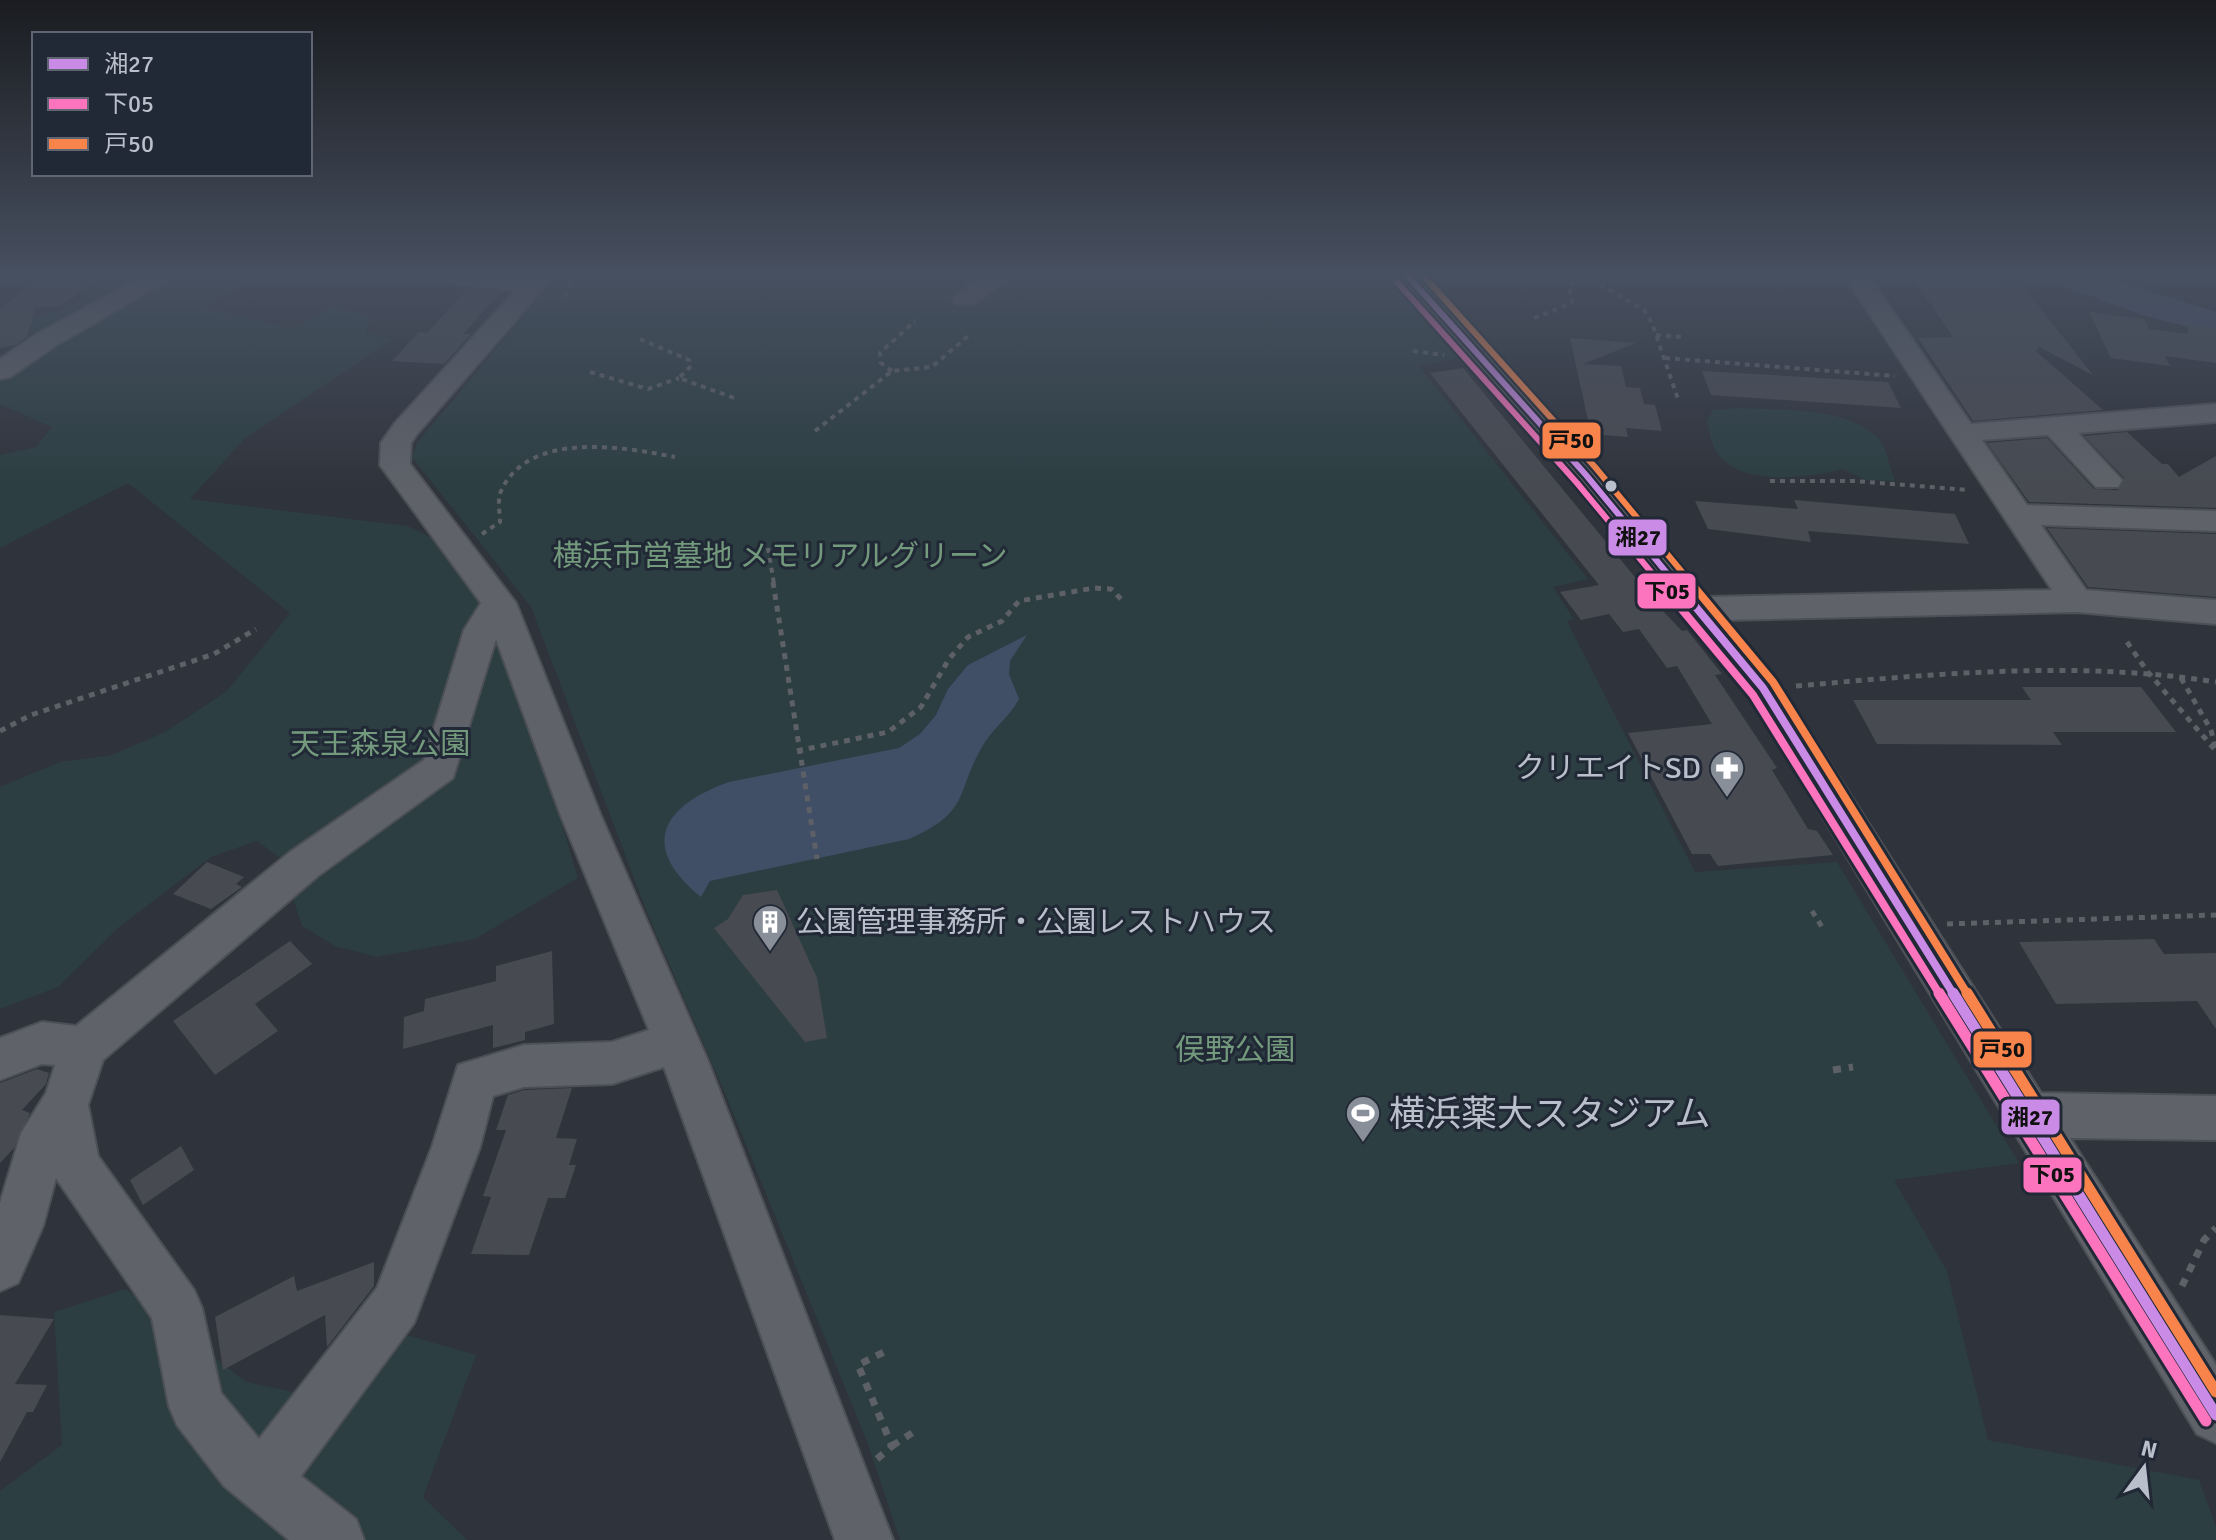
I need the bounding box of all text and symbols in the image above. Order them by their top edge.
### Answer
legend [32,32,312,176]
text: 湘27 [104,49,154,79]
text: 下05 [104,89,154,119]
text: 戸50 [104,129,154,159]
line badge: 戸50 [1541,421,1602,460]
text: 戸50 [1548,427,1594,454]
unlabelled marker [1603,478,1619,494]
line badge: 湘27 [1607,518,1668,557]
text: 湘27 [1615,524,1661,551]
park label: 横浜市営墓地 メモリアルグリーン [553,538,1007,575]
line badge: 下05 [1636,572,1697,610]
text: 下05 [1644,578,1690,605]
park label: 天王森泉公園 [290,726,470,763]
pharmacy icon: クリエイトSD [1708,749,1746,799]
place label: クリエイトSD [1515,750,1701,787]
building icon: 公園管理事務所・公園レストハウス [751,903,789,953]
place label: 公園管理事務所・公園レストハウス [796,904,1276,941]
line badge: 戸50 [1972,1030,2033,1069]
park label: 俣野公園 [1175,1032,1295,1069]
text: 戸50 [1979,1036,2025,1063]
place label: 横浜薬大スタジアム [1389,1092,1710,1137]
sports icon: 横浜薬大スタジアム [1344,1094,1382,1144]
line badge: 湘27 [2000,1098,2061,1136]
text: 湘27 [2007,1104,2053,1131]
line badge: 下05 [2022,1156,2083,1194]
text: 下05 [2029,1161,2075,1188]
north arrow [2104,1428,2184,1508]
text: N [2138,1434,2160,1464]

